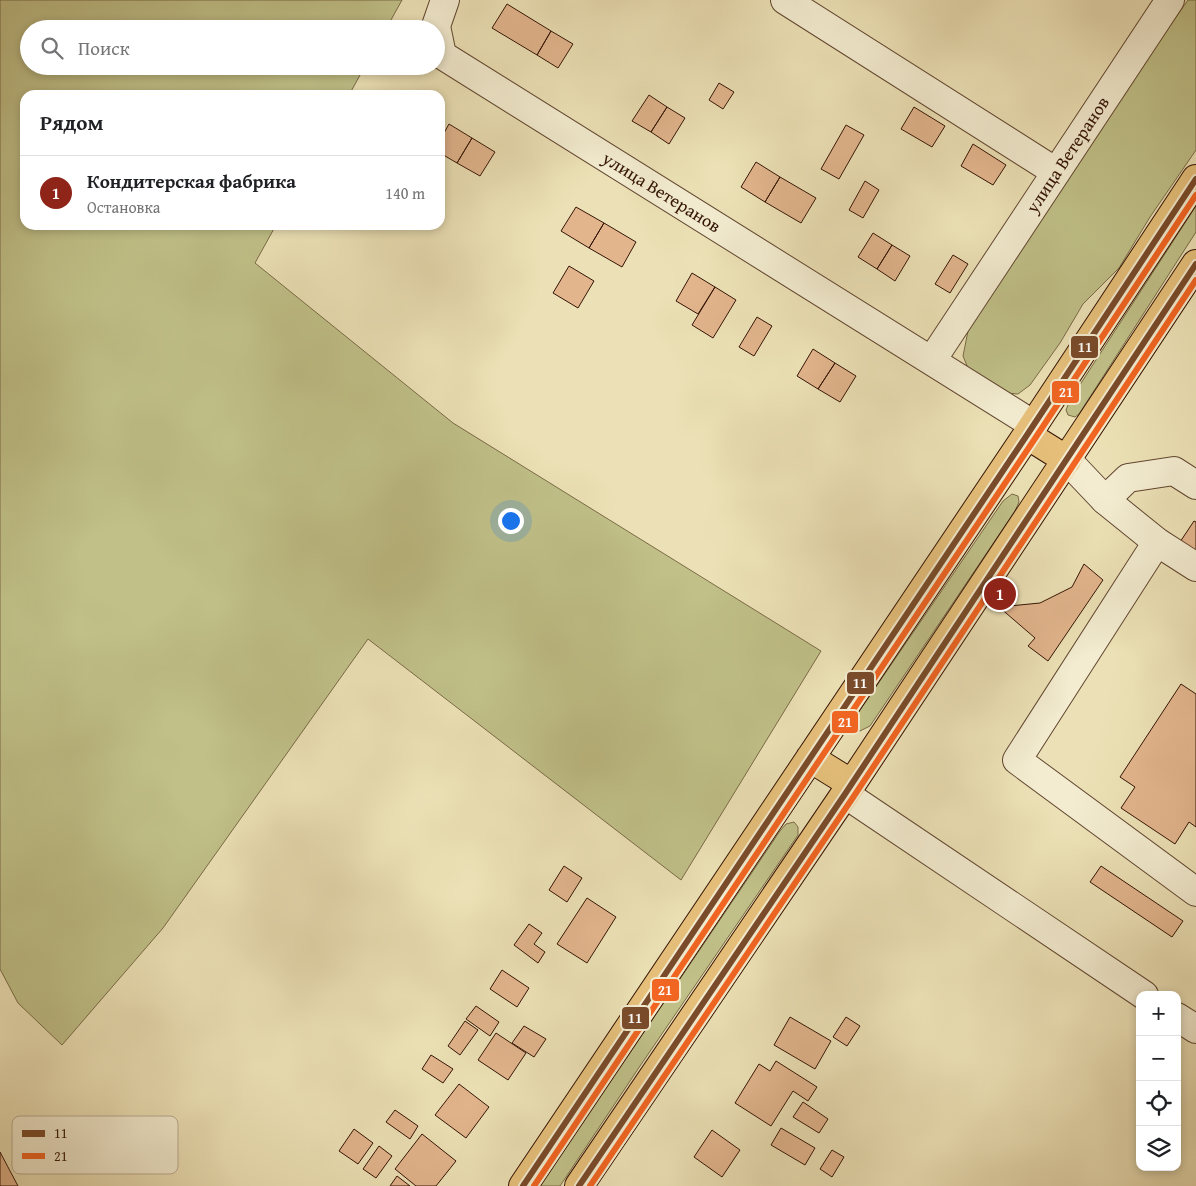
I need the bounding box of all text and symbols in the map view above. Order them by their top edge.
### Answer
search box [20,20,445,75]
icon: search [38,34,66,62]
text: Поиск [78,34,130,62]
street label: улица Ветеранов [1018,91,1116,219]
text: Рядом [40,107,103,138]
street label: улица Ветеранов [596,144,726,239]
text: Кондитерская фабрика [87,167,296,195]
text: 1 [52,181,60,205]
text: 140 m [385,181,425,205]
text: Остановка [87,195,160,219]
line badge: 11 [1070,335,1099,359]
text: 11 [1078,337,1092,357]
line badge: 21 [1051,380,1080,404]
text: 21 [1059,382,1073,402]
your location [498,508,524,534]
pin: 1 [984,575,1016,613]
line badge: 11 [846,671,875,695]
text: 11 [853,673,867,693]
line badge: 21 [831,710,859,734]
text: 21 [838,712,852,732]
line badge: 21 [651,978,680,1002]
text: 21 [658,980,672,1000]
map controls [1136,991,1181,1171]
button: + [1136,991,1181,1036]
line badge: 11 [621,1006,650,1030]
text: 11 [628,1008,642,1028]
button: − [1136,1036,1181,1081]
button: locate [1136,1081,1181,1126]
legend [12,1116,178,1174]
text: 11 [54,1123,67,1143]
button: layers [1136,1126,1181,1171]
text: 21 [54,1146,67,1166]

